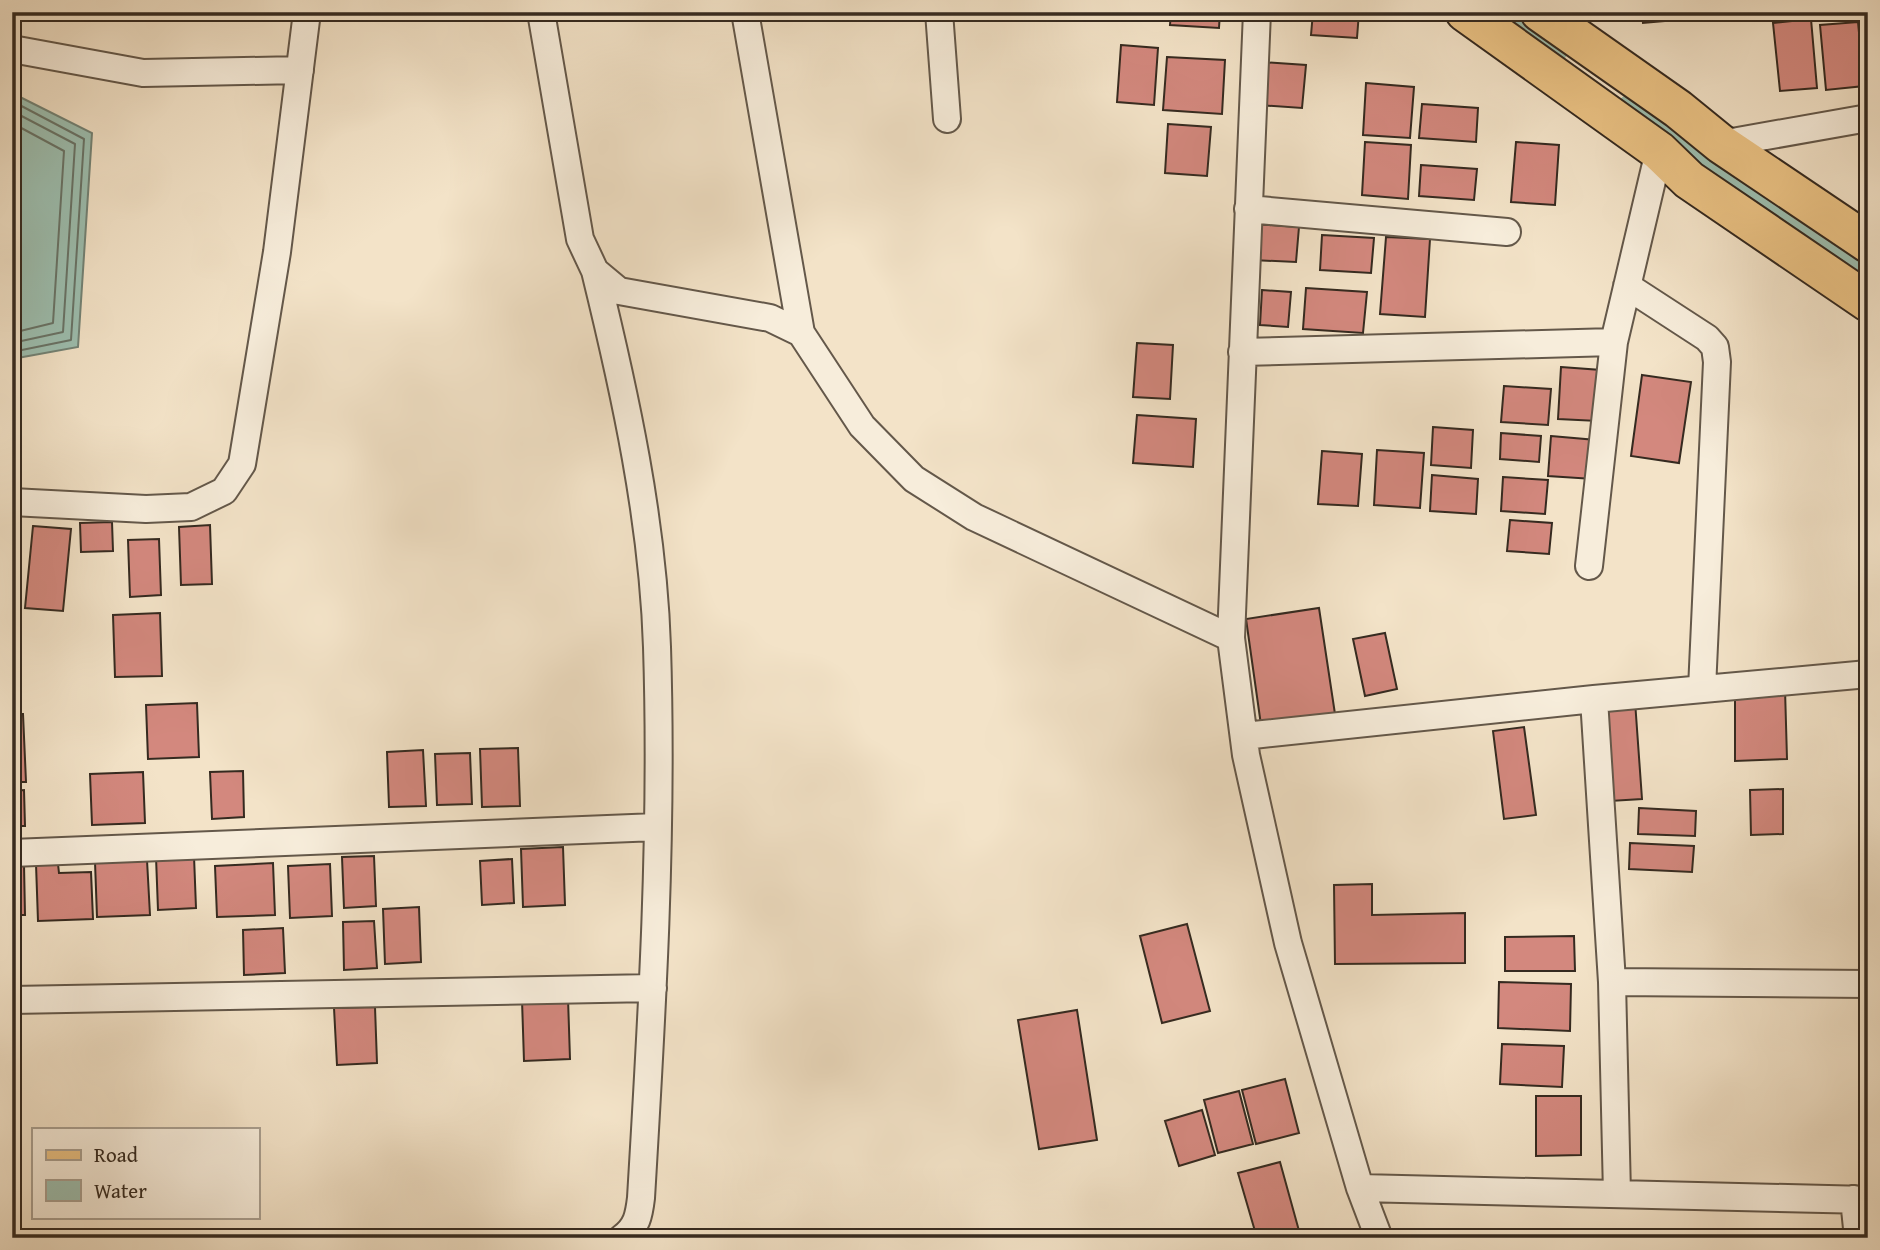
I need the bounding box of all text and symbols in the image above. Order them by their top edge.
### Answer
legend [32,1128,259,1218]
text: Road [94,1139,139,1170]
text: Water [94,1175,147,1206]

